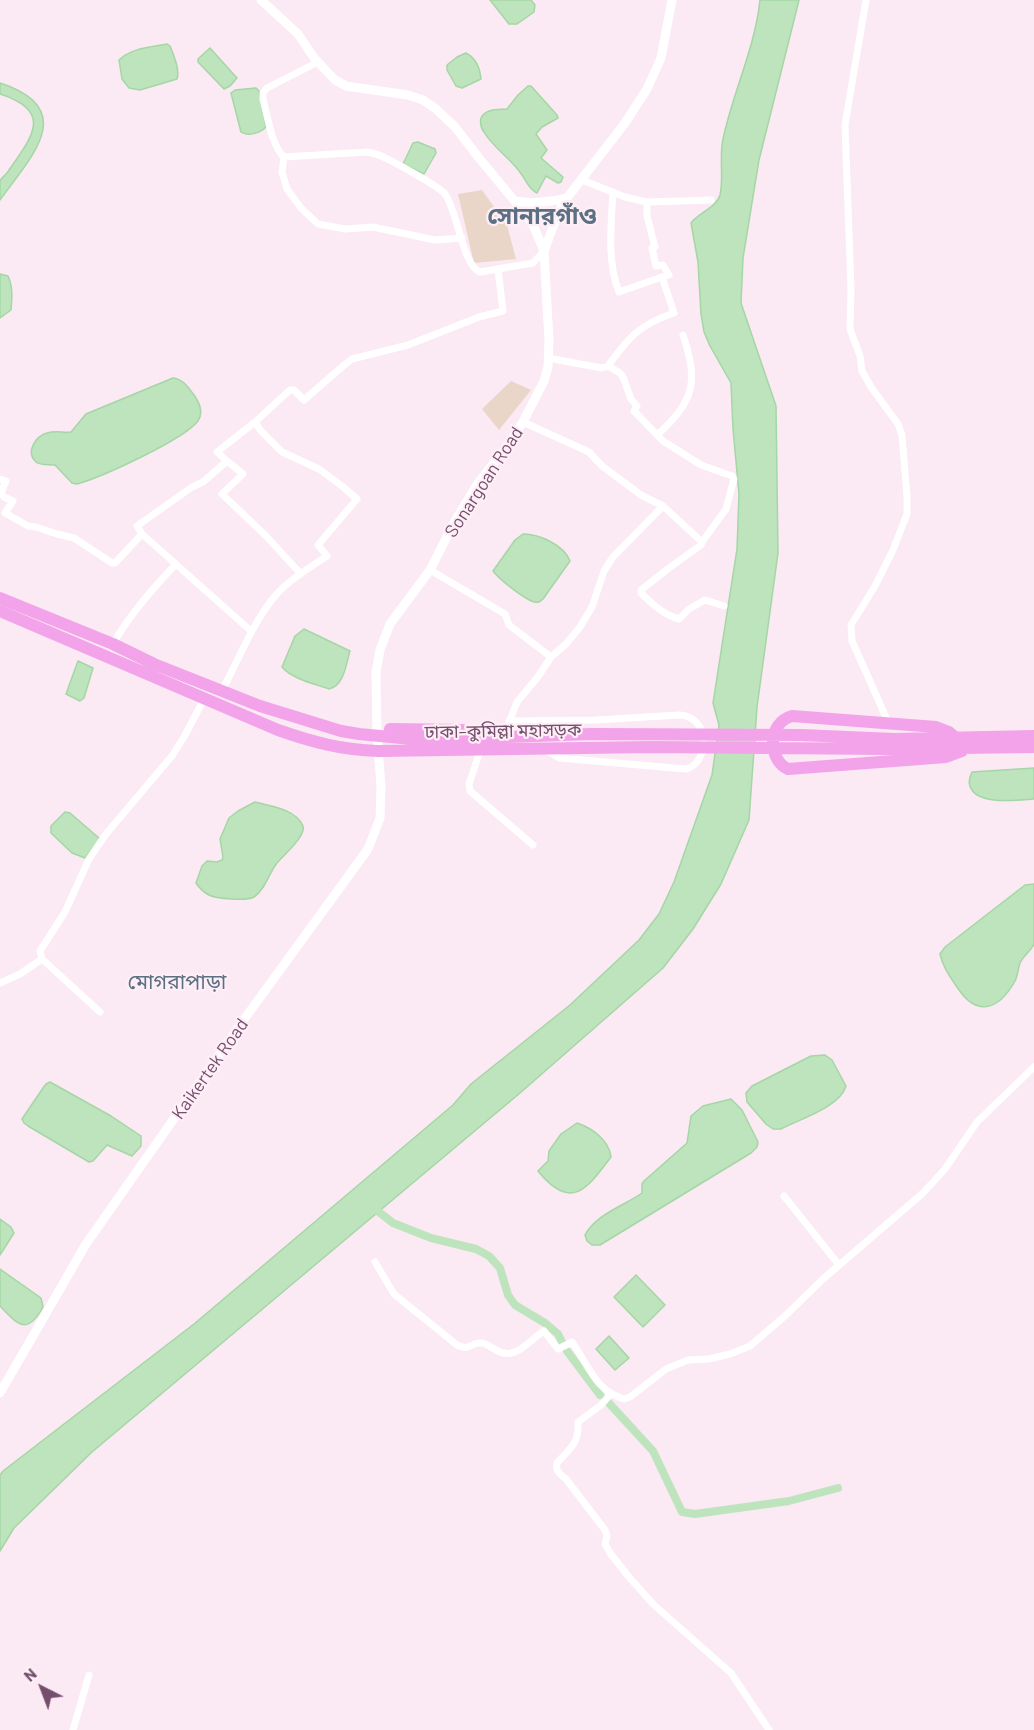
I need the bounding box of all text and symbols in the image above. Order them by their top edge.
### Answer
district label: সোনারগাঁও [487,202,597,230]
street label: Sonargoan Road [440,423,528,541]
street label: ঢাকা–কুমিল্লা মহাসড়ক [424,719,582,743]
district label: মোগরাপাড়া [128,969,226,995]
street label: Kaikertek Road [167,1014,253,1124]
north arrow [12,1658,72,1718]
text: N [19,1664,40,1685]

